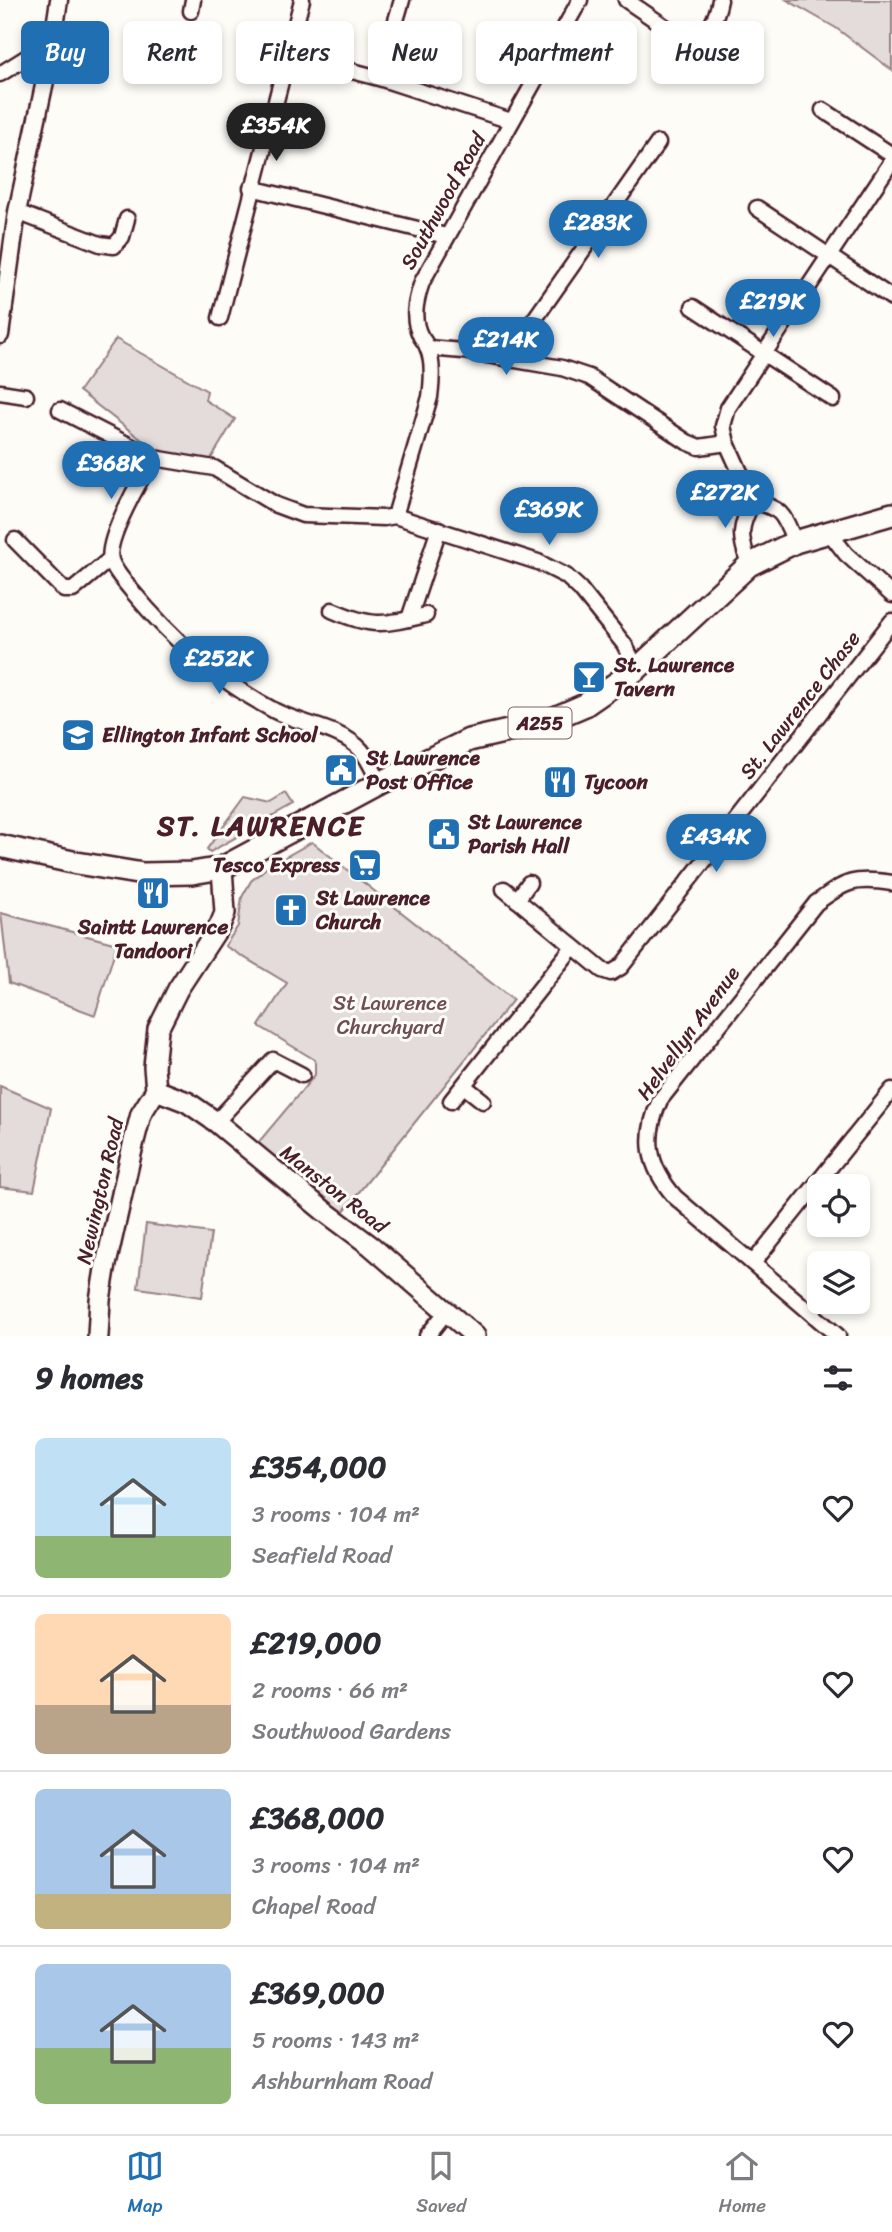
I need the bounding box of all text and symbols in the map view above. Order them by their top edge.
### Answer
chip: Buy [21,21,109,84]
chip: Rent [123,21,222,84]
chip: Filters [236,21,354,84]
chip: New [368,21,462,84]
chip: Apartment [476,21,637,84]
chip: House [651,21,764,84]
pin: £354K [227,104,325,163]
text: £354K [242,105,310,146]
street label: Southwood Road [389,123,498,277]
pin: £283K [549,201,647,260]
text: £283K [565,202,631,243]
pin: £219K [724,280,822,339]
text: £219K [741,281,805,322]
pin: £214K [457,318,555,377]
text: £214K [474,319,538,360]
pin: £368K [62,442,160,501]
text: £368K [78,443,144,484]
pin: £272K [676,470,774,530]
text: £272K [692,472,758,513]
pin: £369K [500,488,598,547]
text: £369K [516,489,582,530]
street label: St. Lawrence Chase [729,622,871,788]
pin: £252K [170,636,268,696]
text: £252K [186,638,252,679]
place label: St. Lawrence Tavern [613,646,735,708]
bar icon: St. Lawrence Tavern [570,658,608,696]
road number: A255 [508,708,572,738]
school or university icon: Ellington Infant School [59,716,97,754]
place label: Ellington Infant School [102,716,318,754]
place label: St Lawrence Post Office [365,739,481,801]
public building icon: St Lawrence Post Office [322,751,360,789]
restaurant icon: Tycoon [541,763,579,801]
place label: Tycoon [584,763,648,801]
district label: ST. LAWRENCE [156,801,365,850]
place label: St Lawrence Parish Hall [467,803,583,865]
pin: £434K [667,814,765,874]
public building icon: St Lawrence Parish Hall [425,815,463,853]
text: £434K [682,816,750,857]
place label: Tesco Express [213,846,341,884]
supermarket icon: Tesco Express [346,846,384,884]
restaurant icon: Saintt Lawrence Tandoori [134,874,172,912]
place label: St Lawrence Church [315,879,431,941]
church icon: St Lawrence Church [272,891,310,929]
place label: Saintt Lawrence Tandoori [77,908,228,970]
street label: Helvellyn Avenue [626,958,750,1108]
park label: St Lawrence Churchyard [333,984,447,1046]
street label: Newington Road [65,1112,136,1268]
street label: Manston Road [271,1134,398,1245]
map controls [807,1174,870,1314]
button: locate [807,1174,870,1237]
button: layers [807,1251,870,1314]
text: 9 homes [35,1351,143,1405]
icon: filters [819,1359,857,1397]
text: £354,000 [252,1440,386,1494]
icon: home [91,1466,175,1550]
icon: heart [819,1489,857,1527]
text: 3 rooms · 104 m² [252,1494,420,1535]
text: Seafield Road [252,1535,392,1576]
text: £219,000 [252,1616,381,1670]
icon: home [91,1642,175,1726]
icon: heart [819,1665,857,1703]
text: 2 rooms · 66 m² [252,1670,408,1711]
text: Southwood Gardens [252,1711,451,1752]
text: £368,000 [252,1791,384,1845]
icon: home [91,1817,175,1901]
icon: heart [819,1840,857,1878]
text: 3 rooms · 104 m² [252,1845,420,1886]
text: Chapel Road [252,1886,375,1927]
text: £369,000 [252,1966,385,2020]
icon: home [91,1992,175,2076]
icon: heart [819,2015,857,2053]
text: 5 rooms · 143 m² [252,2020,420,2061]
text: Ashburnham Road [252,2061,432,2102]
tab: Map [126,2147,164,2222]
tab: Saved [416,2147,466,2222]
tab: Home [718,2147,766,2222]

